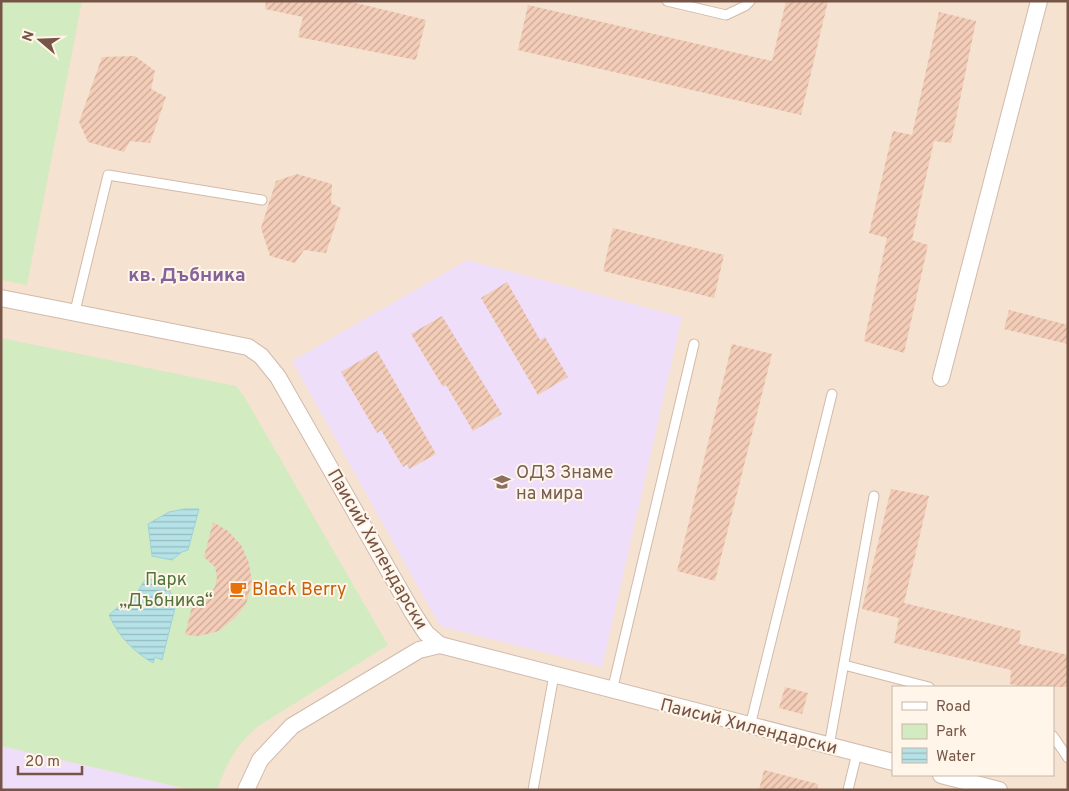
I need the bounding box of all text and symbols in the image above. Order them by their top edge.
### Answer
north arrow [15,15,65,65]
text: N [19,29,39,44]
district label: кв. Дъбника [128,264,246,288]
place label: ОДЗ Знаме на мира [516,462,613,506]
street label: Паисий Хилендарски [321,465,432,634]
school or university icon: ОДЗ Знаме на мира [492,472,512,492]
park label: Парк „Дъбника“ [119,569,213,613]
cafe icon: Black Berry [228,579,248,599]
place label: Black Berry [252,579,346,602]
legend [892,686,1054,776]
street label: Паисий Хилендарски [658,694,840,761]
text: Road [936,698,971,717]
text: Park [936,723,967,742]
scale bar [18,744,81,776]
text: Water [936,748,976,767]
text: 20 m [25,753,60,772]

